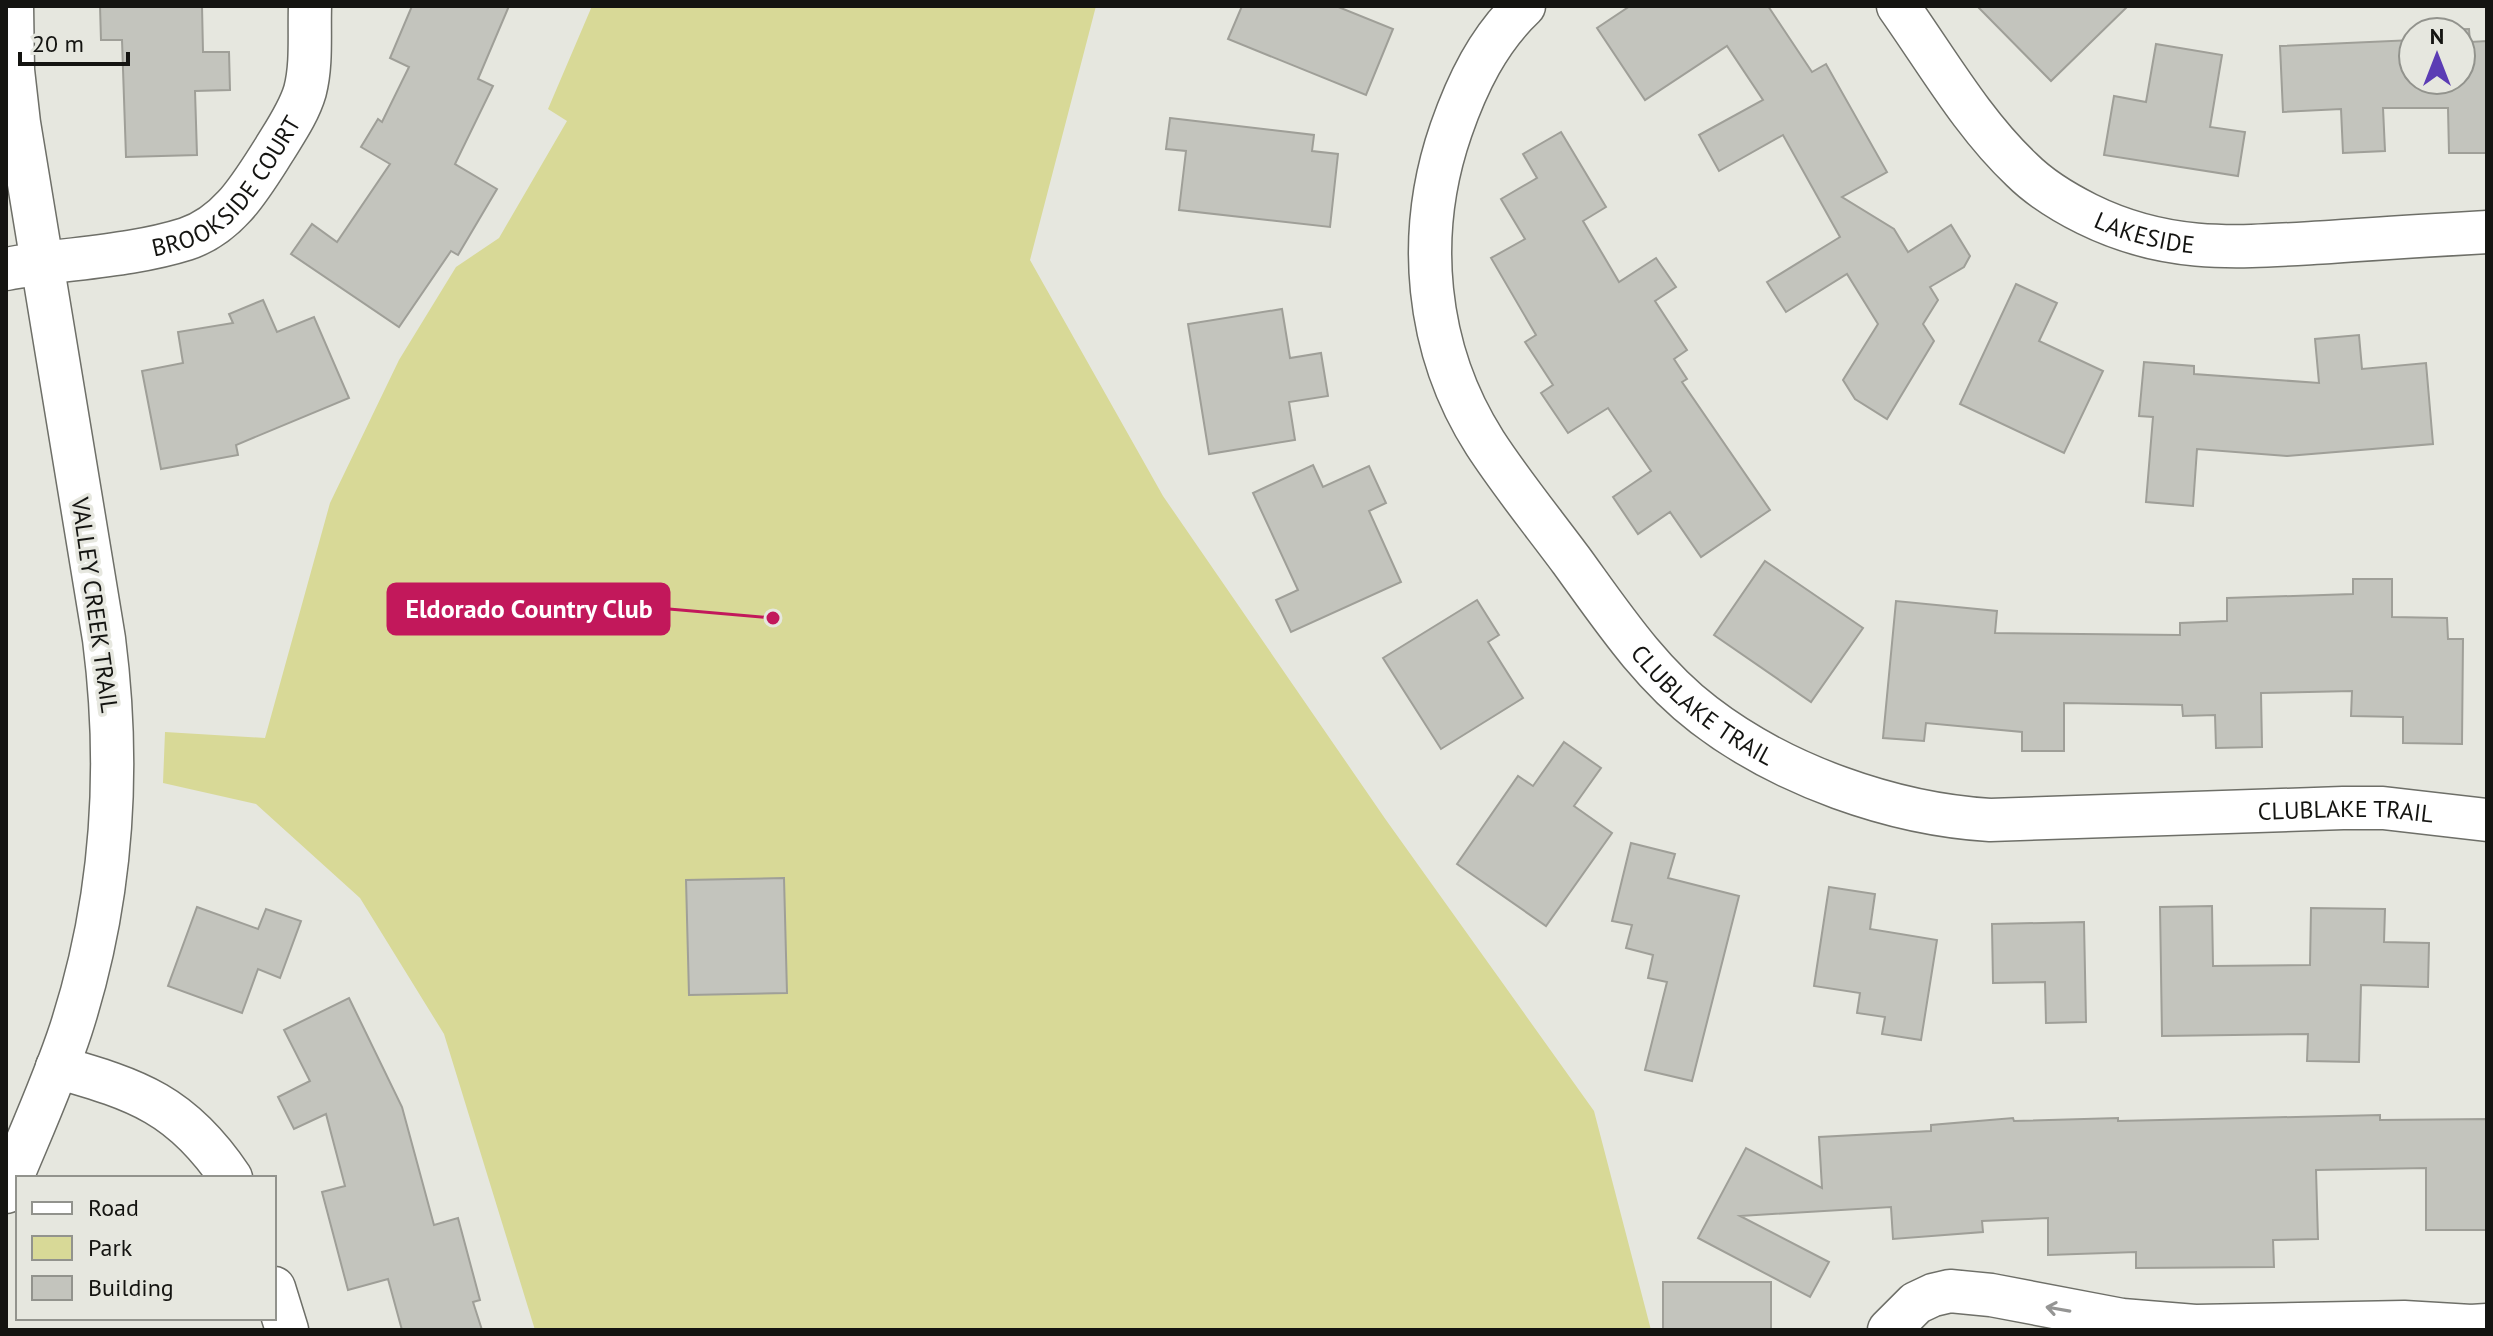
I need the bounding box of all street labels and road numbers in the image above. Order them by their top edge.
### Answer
street label: BROOKSIDE COURT [149,110,307,263]
street label: LAKESIDE [2090,204,2196,260]
street label: VALLEY CREEK TRAIL [64,494,125,715]
street label: CLUBLAKE TRAIL [1625,638,1779,772]
street label: CLUBLAKE TRAIL [2257,793,2435,829]

